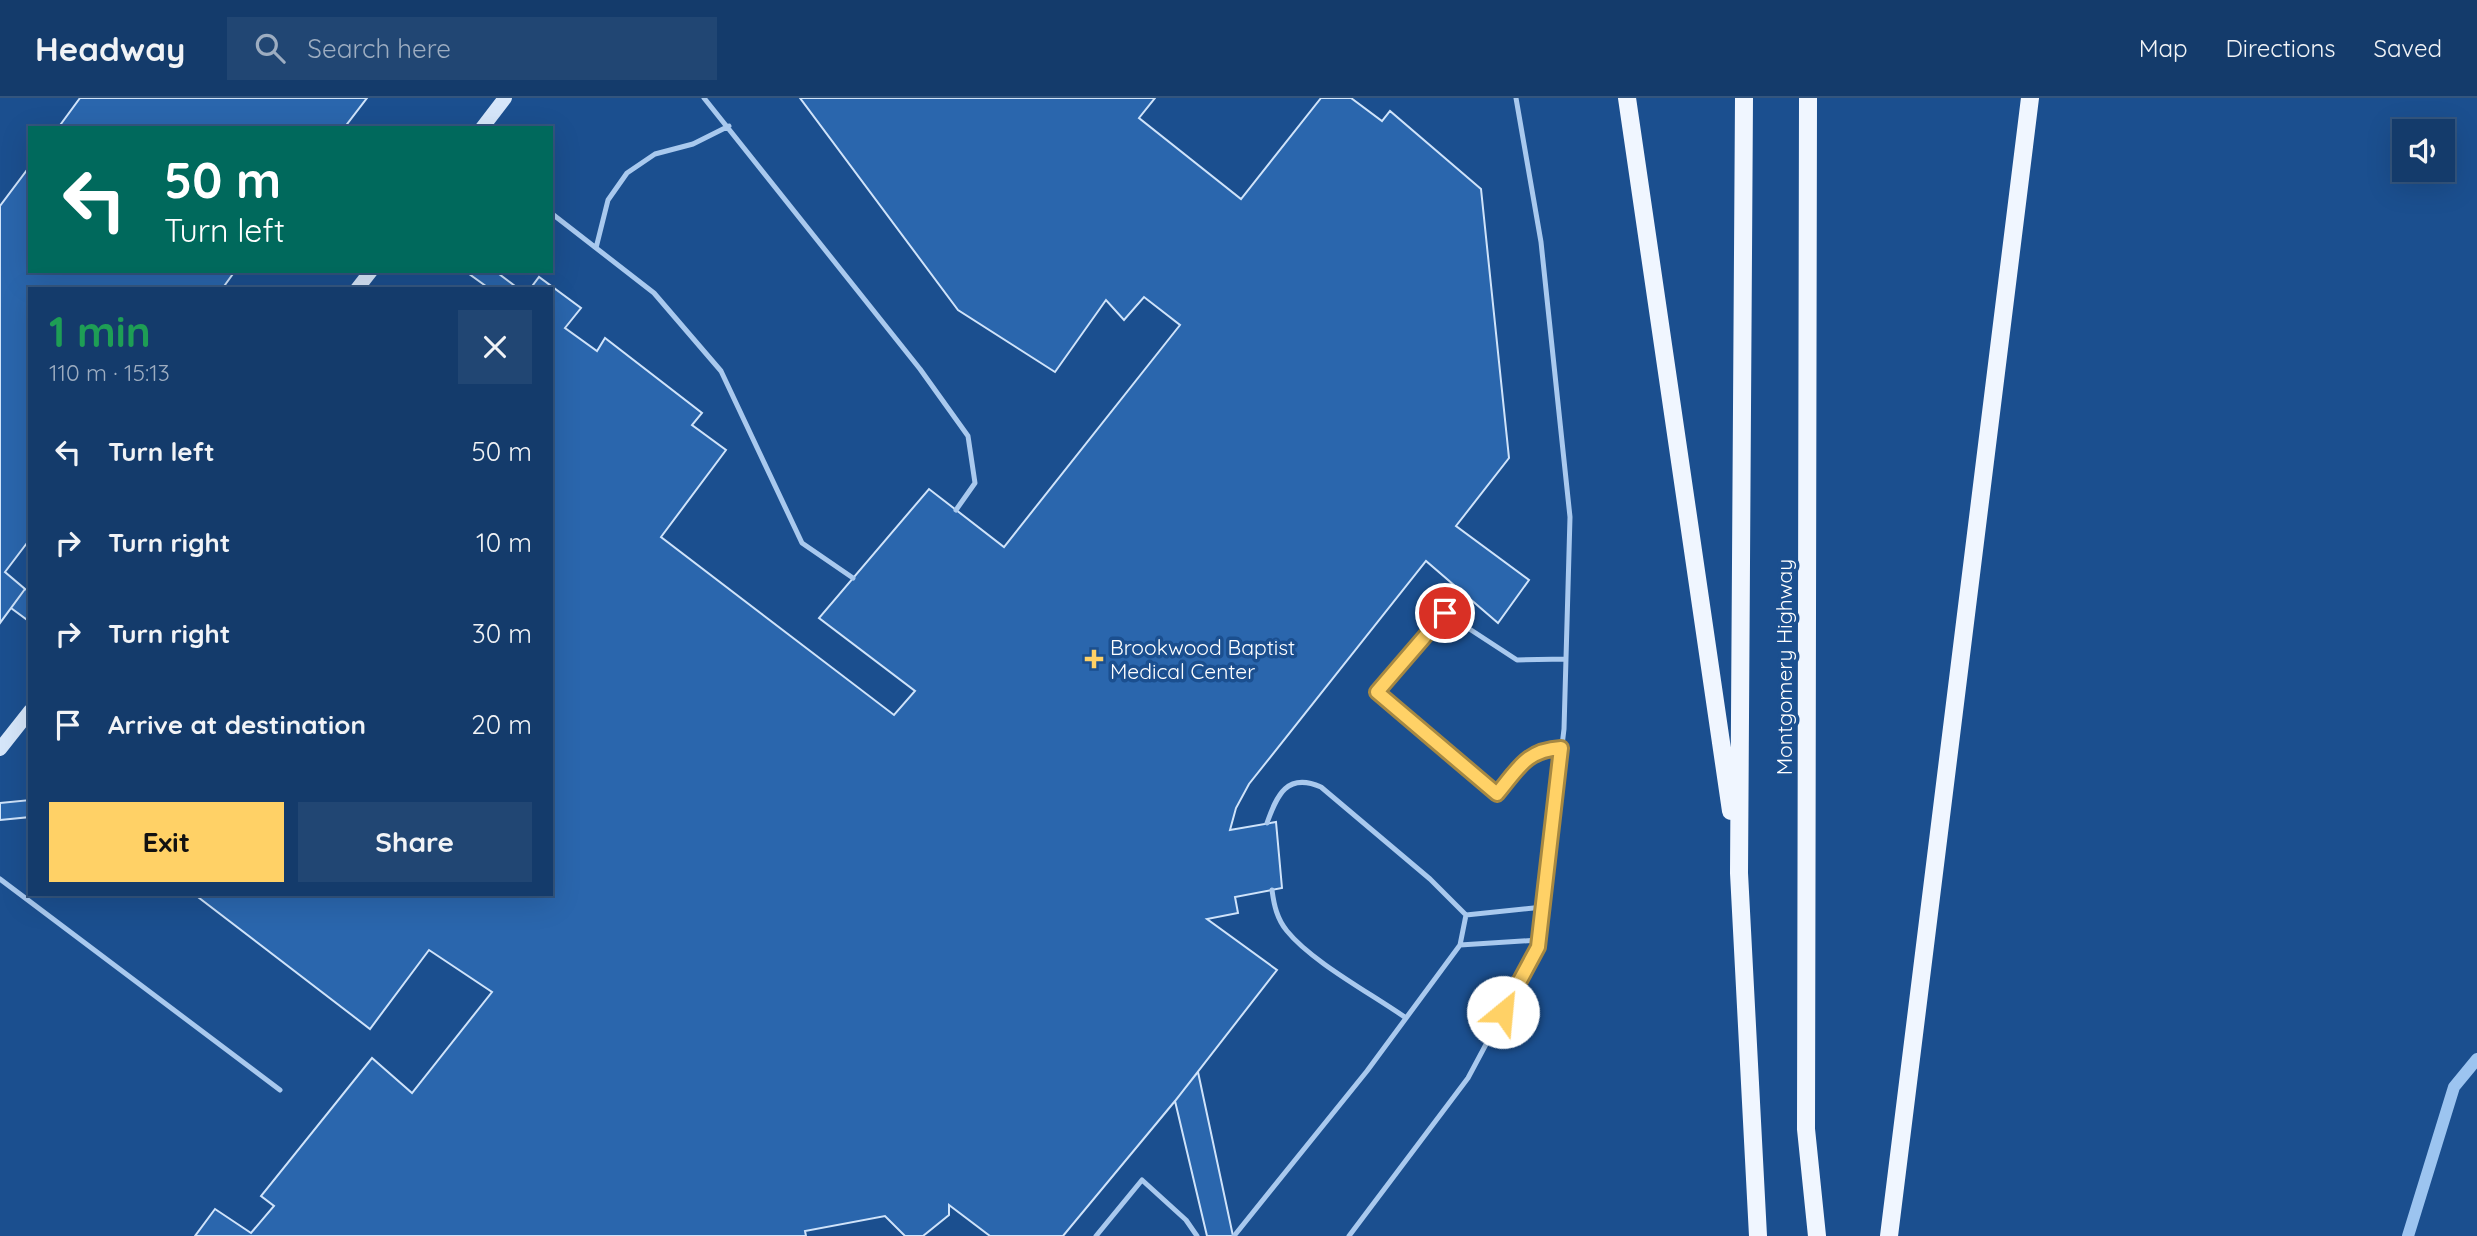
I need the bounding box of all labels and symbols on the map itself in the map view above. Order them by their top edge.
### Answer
street label: Montgomery Highway [1771,559,1797,775]
pin [1415,583,1475,643]
place label: Brookwood Baptist Medical Center [1110,634,1295,684]
marker: Brookwood Baptist Medical Center [1084,649,1104,669]
position arrow [1466,975,1540,1049]

